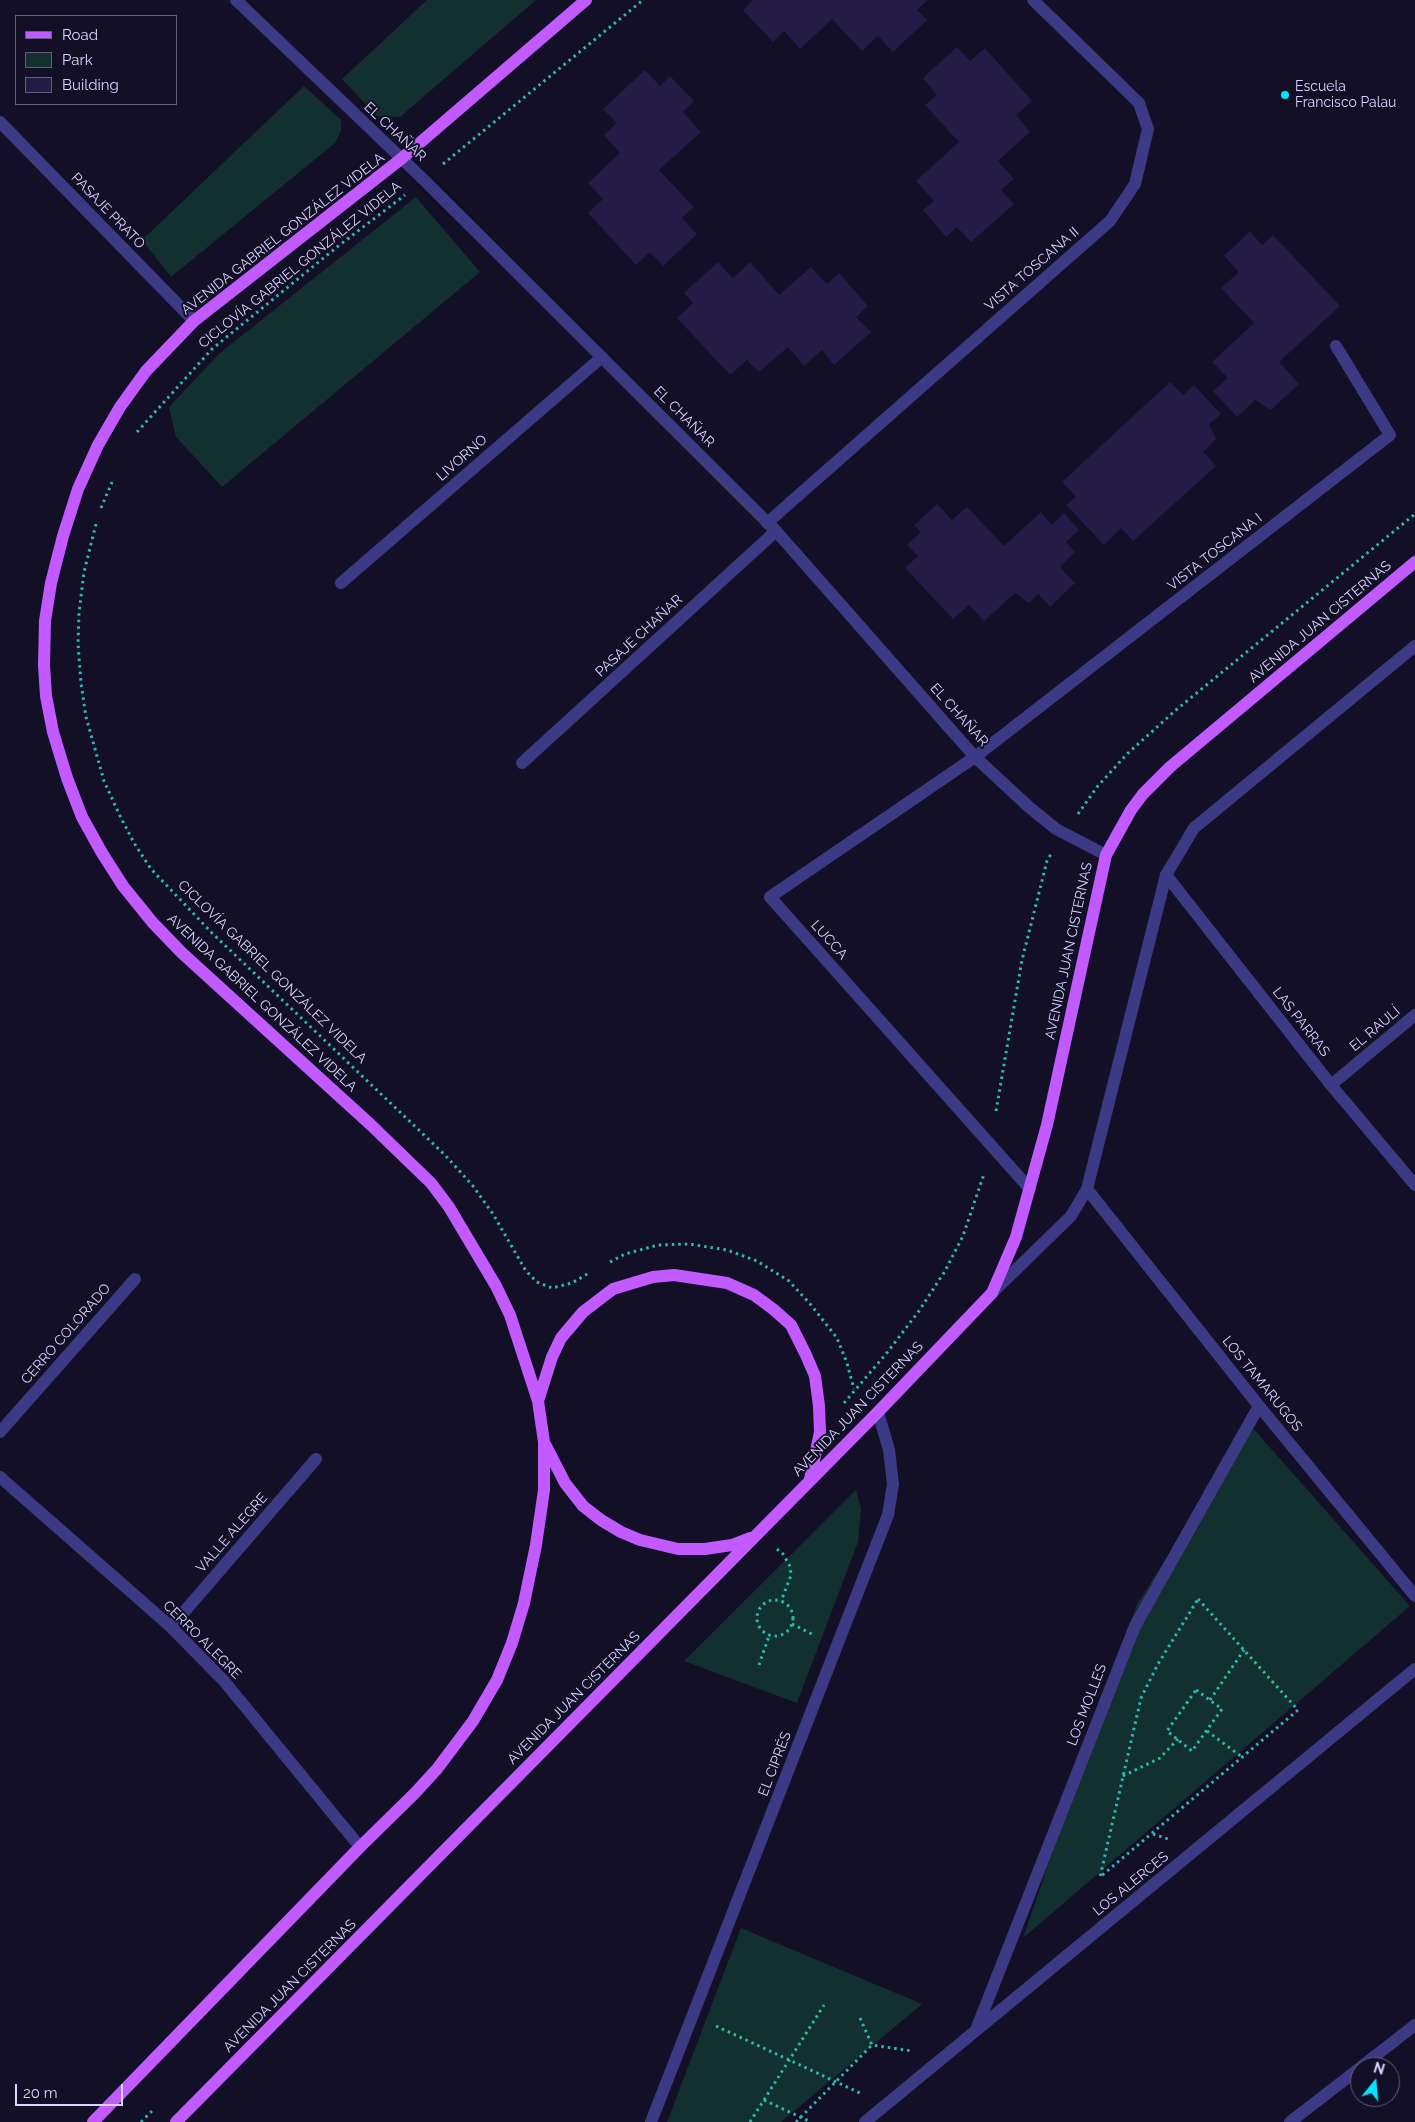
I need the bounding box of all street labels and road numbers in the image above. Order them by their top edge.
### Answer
street label: EL CHAÑAR [360,99,430,165]
street label: AVENIDA GABRIEL GONZÁLEZ VIDELA [178,149,388,319]
street label: PASAJE PRATO [68,170,148,252]
street label: CICLOVÍA GABRIEL GONZÁLEZ VIDELA [195,178,405,352]
street label: VISTA TOSCANA II [982,224,1082,314]
street label: EL CHAÑAR [650,383,718,451]
street label: LIVORNO [433,431,491,485]
street label: VISTA TOSCANA I [1164,510,1266,594]
street label: AVENIDA JUAN CISTERNAS [1245,557,1395,687]
street label: PASAJE CHAÑAR [592,591,686,681]
street label: EL CHAÑAR [926,680,992,750]
street label: AVENIDA JUAN CISTERNAS [1042,861,1096,1041]
street label: CICLOVÍA GABRIEL GONZÁLEZ VIDELA [174,877,370,1067]
street label: AVENIDA GABRIEL GONZÁLEZ VIDELA [164,911,360,1095]
street label: LUCCA [807,917,851,963]
street label: LAS PARRAS [1269,984,1333,1060]
street label: EL RAULÍ [1346,1003,1404,1055]
street label: CERRO COLORADO [18,1280,114,1388]
street label: LOS TAMARUGOS [1218,1333,1306,1435]
street label: AVENIDA JUAN CISTERNAS [789,1338,927,1480]
street label: VALLE ALEGRE [193,1490,271,1576]
street label: CERRO ALEGRE [159,1597,245,1683]
street label: AVENIDA JUAN CISTERNAS [504,1628,644,1768]
street label: LOS MOLLES [1064,1662,1110,1748]
street label: EL CIPRÉS [755,1729,795,1799]
street label: LOS ALERCES [1090,1848,1172,1920]
street label: AVENIDA JUAN CISTERNAS [220,1916,360,2056]

